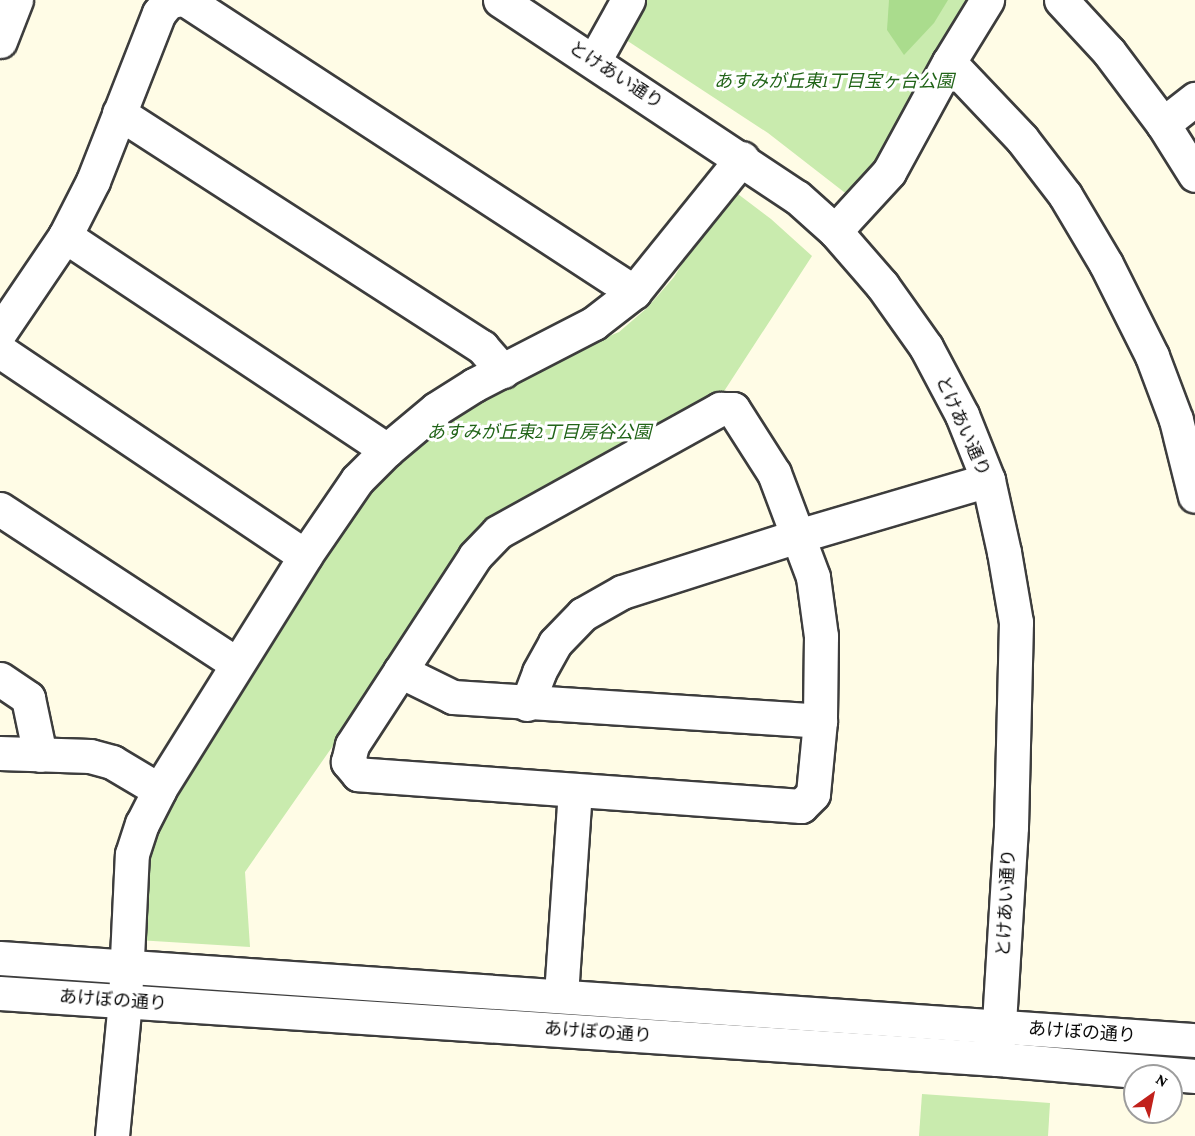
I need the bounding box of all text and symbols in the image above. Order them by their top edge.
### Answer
street label: とけあい通り [565,37,667,113]
park label: あすみが丘東1丁目宝ヶ台公園 [714,70,954,92]
street label: とけあい通り [931,372,995,480]
park label: あすみが丘東2丁目房谷公園 [427,421,651,443]
street label: とけあい通り [992,849,1020,957]
street label: あけぼの通り [58,985,168,1015]
street label: あけぼの通り [543,1017,653,1047]
street label: あけぼの通り [1027,1017,1137,1047]
north arrow [1123,1064,1183,1124]
text: N [1153,1070,1171,1090]

